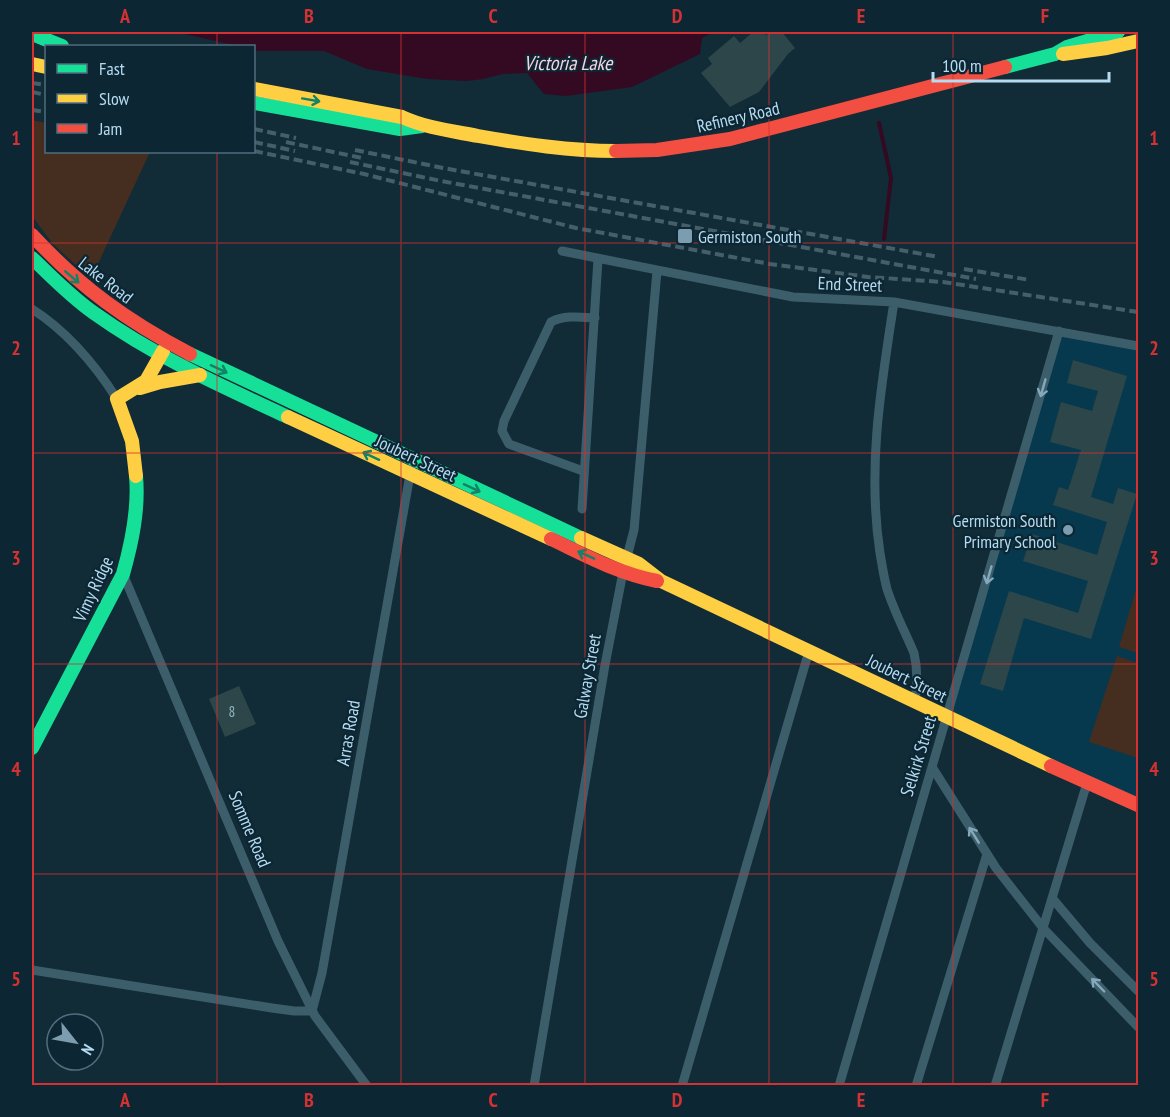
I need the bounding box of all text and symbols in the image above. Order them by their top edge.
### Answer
text: A [119,3,131,29]
text: B [304,3,314,29]
text: C [488,3,498,29]
text: D [672,3,683,29]
text: E [857,3,865,29]
text: F [1041,3,1049,29]
legend [45,45,255,153]
scale bar [933,45,1108,83]
water label: Victoria Lake [524,50,614,76]
text: 100 m [942,54,982,77]
text: Fast [99,57,125,80]
text: Slow [99,87,130,110]
one-way arrow [301,95,320,106]
street label: Refinery Road [694,96,782,138]
text: Jam [98,117,122,140]
text: 1 [11,125,21,151]
text: 1 [1149,125,1159,151]
place label: Germiston South [698,225,801,248]
marker: Germiston South [676,227,694,245]
street label: Lake Road [74,251,138,309]
one-way arrow [65,270,80,284]
street label: End Street [817,271,883,297]
text: 2 [11,335,21,361]
text: 2 [1149,335,1159,361]
one-way arrow [210,363,228,375]
one-way arrow [1037,378,1048,397]
street label: Joubert Street [371,429,460,487]
one-way arrow [362,450,380,462]
one-way arrow [462,482,480,494]
place label: Germiston South Primary School [953,509,1057,553]
marker: Germiston South Primary School [1061,523,1075,537]
text: 3 [11,545,21,571]
text: 3 [1149,545,1159,571]
one-way arrow [578,549,596,560]
street label: Vimy Ridge [67,553,118,626]
one-way arrow [983,565,994,584]
street label: Galway Street [568,632,606,720]
street label: Joubert Street [862,648,951,707]
street label: Arras Road [331,698,365,768]
house number: 8 [229,702,235,721]
street label: Selkirk Street [895,713,941,799]
text: 4 [11,756,21,782]
text: 4 [1149,756,1159,782]
street label: Somme Road [224,787,276,871]
one-way arrow [968,827,980,844]
text: 5 [11,966,21,992]
text: 5 [1149,966,1159,992]
one-way arrow [1091,977,1105,992]
north arrow [45,1012,105,1072]
text: N [77,1041,99,1059]
text: A [119,1087,131,1113]
text: B [304,1087,314,1113]
text: C [488,1087,498,1113]
text: D [672,1087,683,1113]
text: E [857,1087,865,1113]
text: F [1041,1087,1049,1113]

